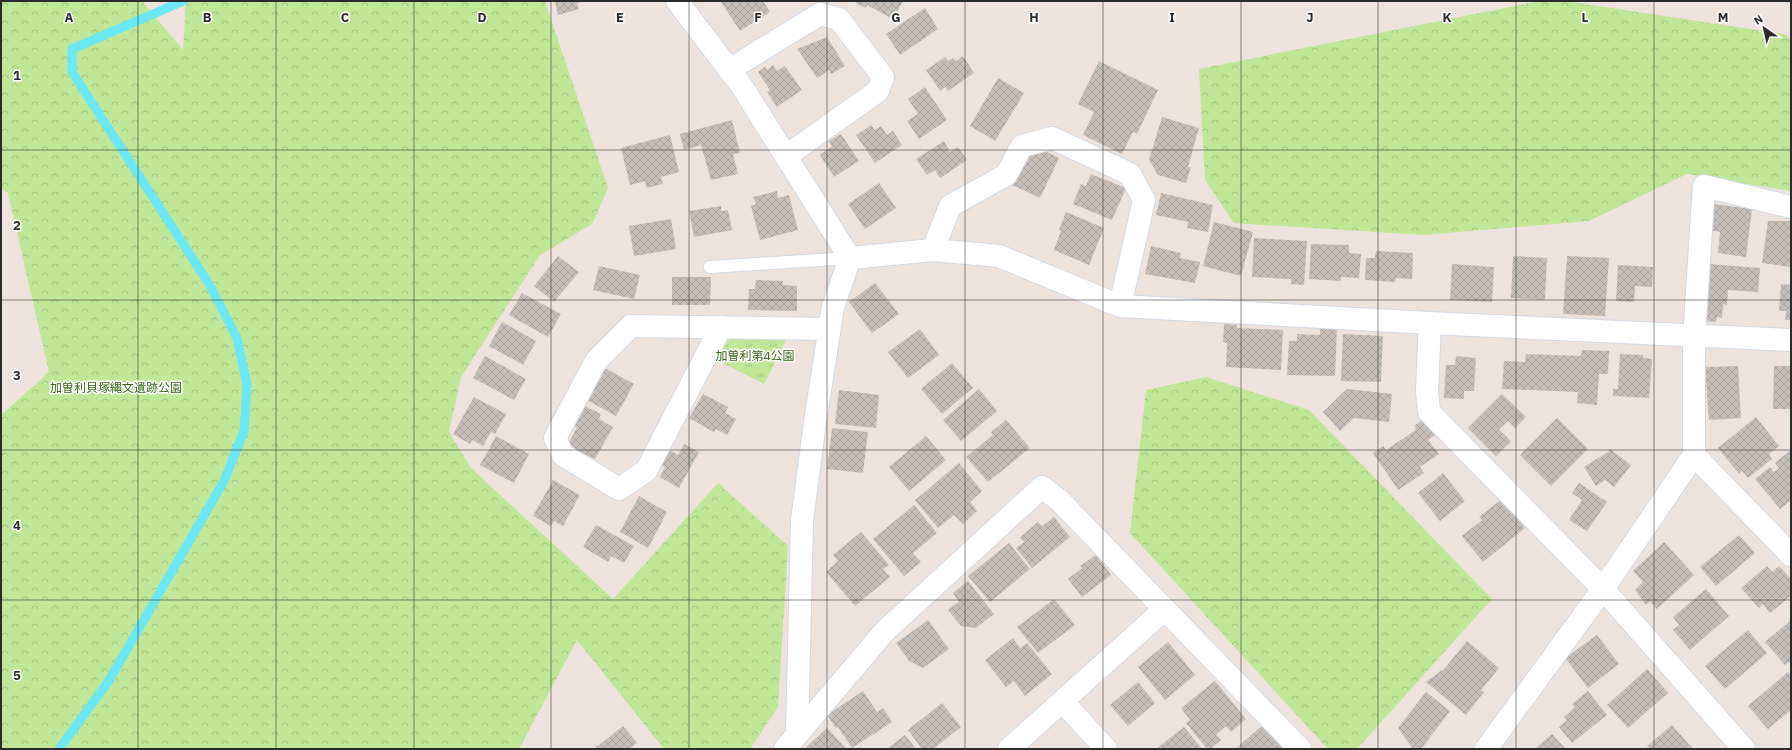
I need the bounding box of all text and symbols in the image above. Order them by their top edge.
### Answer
north arrow [1744,8,1784,48]
text: A [65,9,74,26]
text: B [203,9,212,26]
text: C [341,9,350,26]
text: D [477,9,487,26]
text: E [616,9,624,26]
text: F [754,9,762,26]
text: G [891,9,901,26]
text: H [1029,9,1039,26]
text: I [1169,9,1175,26]
text: J [1306,9,1314,26]
text: K [1442,9,1452,26]
text: L [1582,9,1589,26]
text: M [1718,9,1728,26]
text: N [1751,12,1766,28]
text: 1 [13,67,21,84]
text: 2 [13,217,21,234]
park label: 加曽利第4公園 [715,348,795,363]
text: 3 [13,367,21,384]
park label: 加曽利貝塚縄文遺跡公園 [50,380,182,395]
text: 4 [13,517,21,534]
text: 5 [13,667,21,684]

